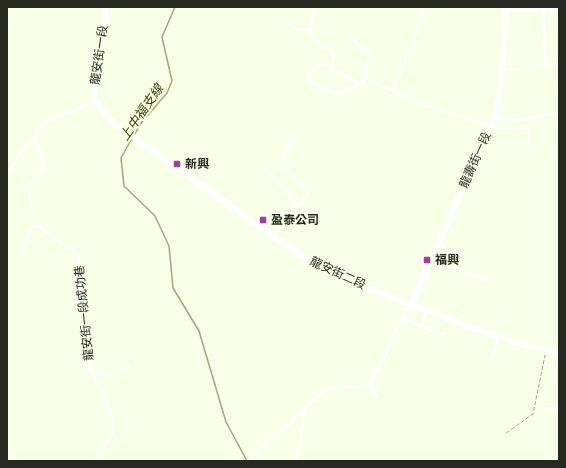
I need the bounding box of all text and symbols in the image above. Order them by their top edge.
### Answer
street label: 龍安街一段 [87,24,110,86]
water label: 上中福支線 [116,79,168,144]
street label: 龍壽街一段 [455,129,494,190]
place label: 新興 [185,156,209,171]
marker: 新興 [172,159,182,169]
place label: 盈泰公司 [271,212,319,227]
marker: 盈泰公司 [258,215,268,225]
place label: 福興 [435,252,459,267]
street label: 龍安街二段 [308,253,369,292]
marker: 福興 [422,255,432,265]
street label: 龍安街一段成功巷 [71,265,96,362]

